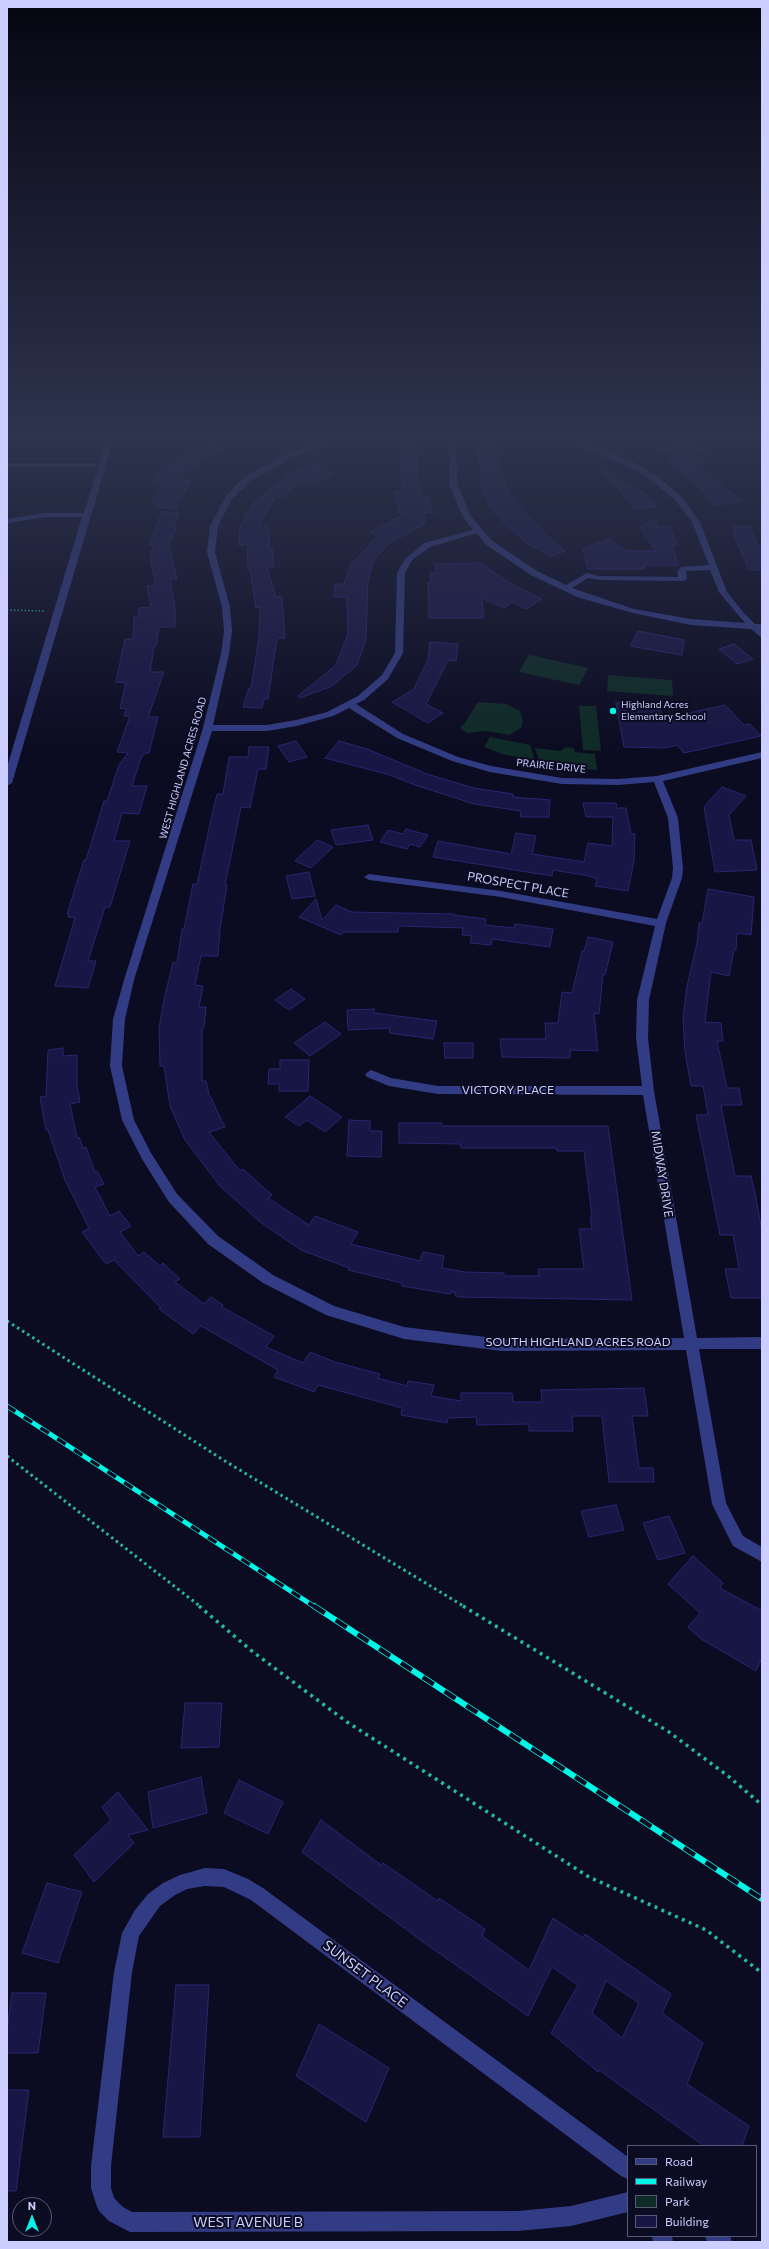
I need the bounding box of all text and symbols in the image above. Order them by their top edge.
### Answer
street label: WEST HIGHLAND ACRES ROAD [157,696,209,840]
place label: Highland Acres Elementary School [621,699,706,722]
marker: Highland Acres Elementary School [608,706,618,716]
street label: PRAIRIE DRIVE [516,756,586,776]
street label: PROSPECT PLACE [466,869,570,901]
street label: VICTORY PLACE [462,1083,554,1097]
street label: MIDWAY DRIVE [648,1130,676,1218]
street label: SOUTH HIGHLAND ACRES ROAD [485,1335,671,1349]
street label: SUNSET PLACE [320,1937,410,2011]
legend [627,2145,757,2237]
text: Road [665,2154,693,2168]
text: Railway [665,2174,707,2188]
text: Park [665,2194,690,2208]
north arrow [12,2197,52,2237]
text: N [28,2199,36,2212]
street label: WEST AVENUE B [193,2214,303,2230]
text: Building [665,2214,709,2228]

